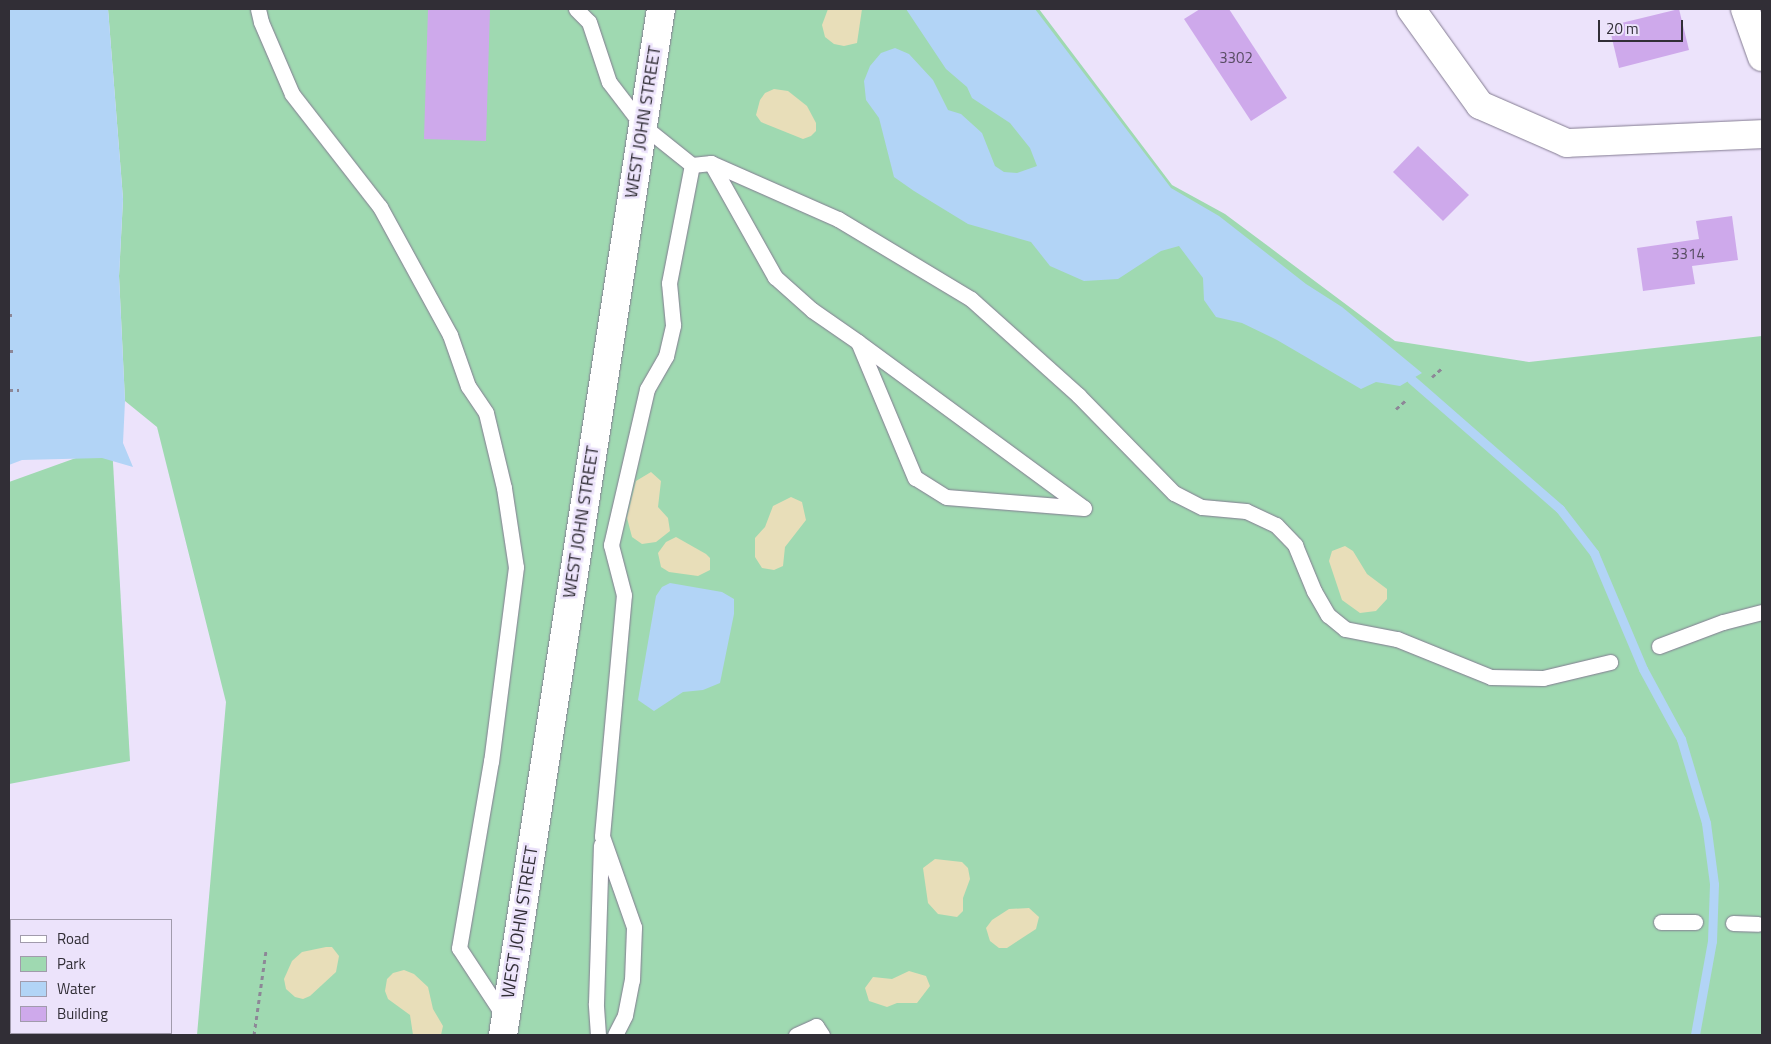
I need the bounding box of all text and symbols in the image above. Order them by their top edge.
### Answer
scale bar [1601,10,1686,42]
text: 20 m [1606,17,1639,40]
street label: WEST JOHN STREET [620,44,666,200]
house number: 3302 [1219,49,1253,67]
house number: 3314 [1671,245,1705,263]
street label: WEST JOHN STREET [558,444,604,600]
street label: WEST JOHN STREET [497,844,543,1000]
legend [10,919,172,1034]
text: Road [57,927,89,950]
text: Park [57,952,86,975]
text: Water [57,977,96,1000]
text: Building [57,1002,108,1025]

